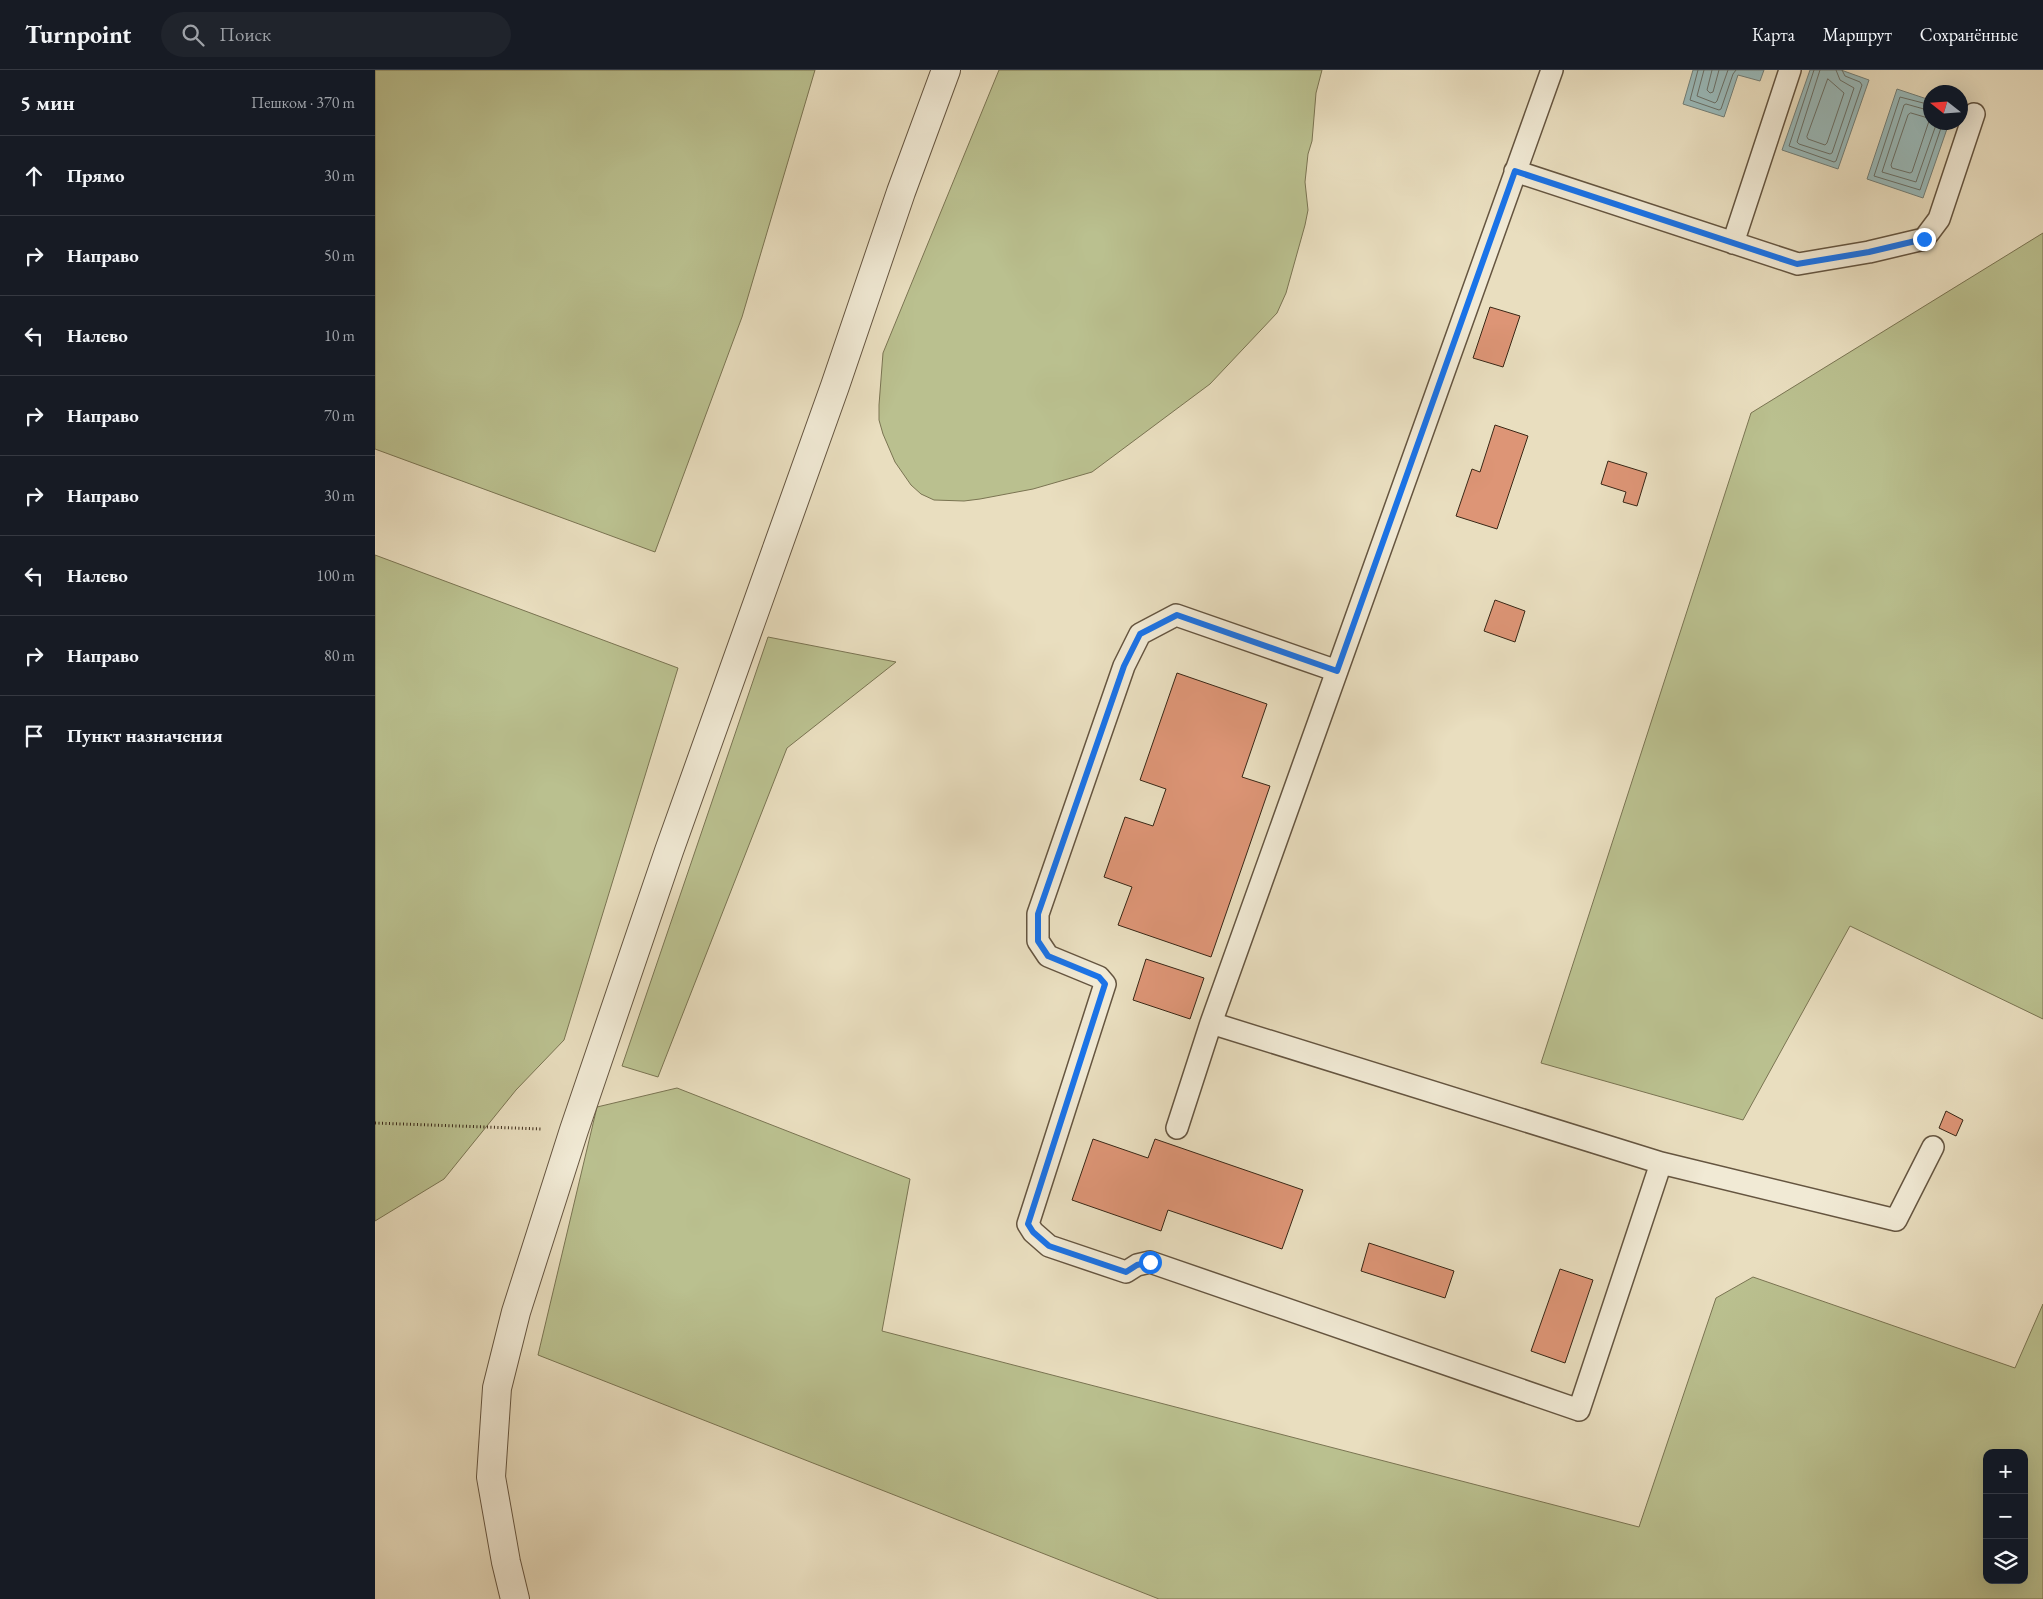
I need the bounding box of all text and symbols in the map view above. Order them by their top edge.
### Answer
search box [161,12,511,57]
text: Turnpoint [25,19,131,50]
icon: search [179,21,207,49]
text: Поиск [219,22,271,47]
text: Карта [1752,23,1795,46]
text: Маршрут [1823,23,1892,46]
text: Сохранённые [1920,23,2018,46]
north arrow [1923,85,1968,130]
text: 5 мин [20,89,75,116]
text: Пешком · 370 m [251,92,355,113]
icon: ahead [20,162,48,190]
text: Прямо [67,163,125,188]
text: 30 m [324,165,355,186]
route end [1913,228,1936,251]
icon: right [20,242,48,270]
text: Направо [67,243,139,268]
text: 50 m [324,245,355,266]
icon: left [20,322,48,350]
text: Налево [67,323,128,348]
text: 10 m [324,325,355,346]
icon: right [20,402,48,430]
text: Направо [67,403,139,428]
text: 70 m [324,405,355,426]
icon: right [20,482,48,510]
text: Направо [67,483,139,508]
text: 30 m [324,485,355,506]
icon: left [20,562,48,590]
text: Налево [67,563,128,588]
text: 100 m [316,565,355,586]
icon: right [20,642,48,670]
text: Направо [67,643,139,668]
text: 80 m [324,645,355,666]
icon: arrive [20,722,48,750]
text: Пункт назначения [67,723,223,748]
route start [1139,1251,1162,1274]
map controls [1983,1449,2028,1584]
button: + [1983,1449,2028,1494]
button: − [1983,1494,2028,1539]
button: layers [1983,1539,2028,1584]

